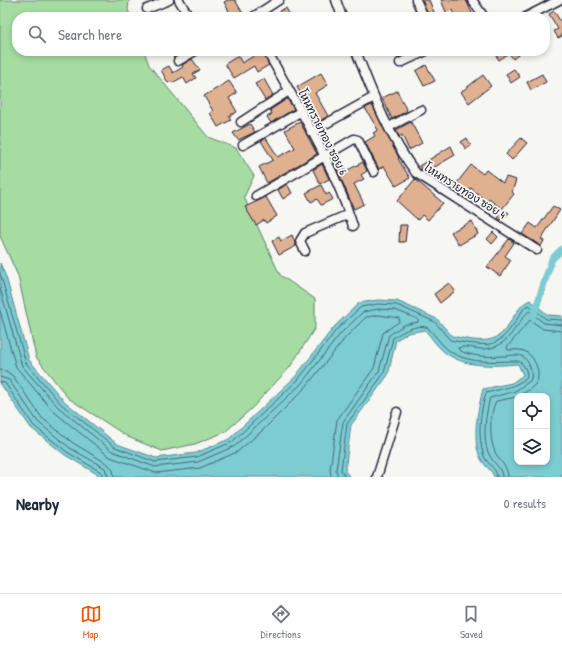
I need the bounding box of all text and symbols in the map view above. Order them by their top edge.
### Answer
search box [12,12,550,56]
icon: search [26,23,48,45]
text: Search here [58,24,122,45]
street label: โหนทรายทอง ซอย 6 [295,86,352,178]
street label: โหนทรายทอง ซอย 4 [422,159,509,222]
map controls [514,393,550,465]
button: locate [514,393,550,429]
button: layers [514,429,550,465]
text: Nearby [16,492,59,515]
text: 0 results [504,494,546,512]
tab: Map [80,603,102,641]
tab: Directions [261,603,301,641]
tab: Saved [460,603,482,641]

